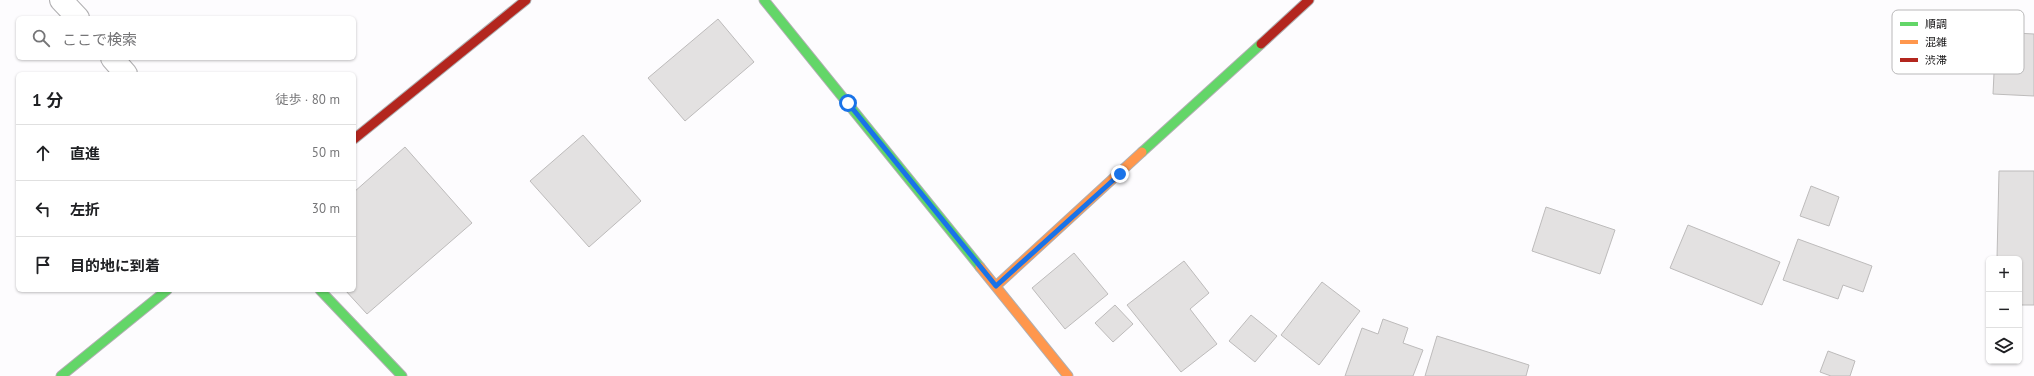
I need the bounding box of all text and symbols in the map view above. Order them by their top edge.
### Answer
legend [1892,10,2024,74]
search box [16,16,356,60]
text: 順調 [1925,17,1947,31]
icon: search [30,27,52,49]
text: ここで検索 [62,30,137,49]
text: 混雑 [1925,35,1947,49]
text: 渋滞 [1925,53,1947,67]
text: 1 分 [32,89,63,111]
text: 徒歩 · 80 m [275,91,340,108]
route start [839,94,857,112]
icon: ahead [32,142,54,164]
text: 直進 [70,144,100,163]
text: 50 m [312,144,340,161]
route end [1111,165,1129,183]
icon: left [32,198,54,220]
text: 左折 [70,200,100,219]
text: 30 m [312,200,340,217]
icon: arrive [32,254,54,276]
text: 目的地に到着 [70,256,160,275]
map controls [1986,256,2022,364]
button: + [1986,256,2022,292]
button: − [1986,292,2022,328]
button: layers [1986,328,2022,364]

